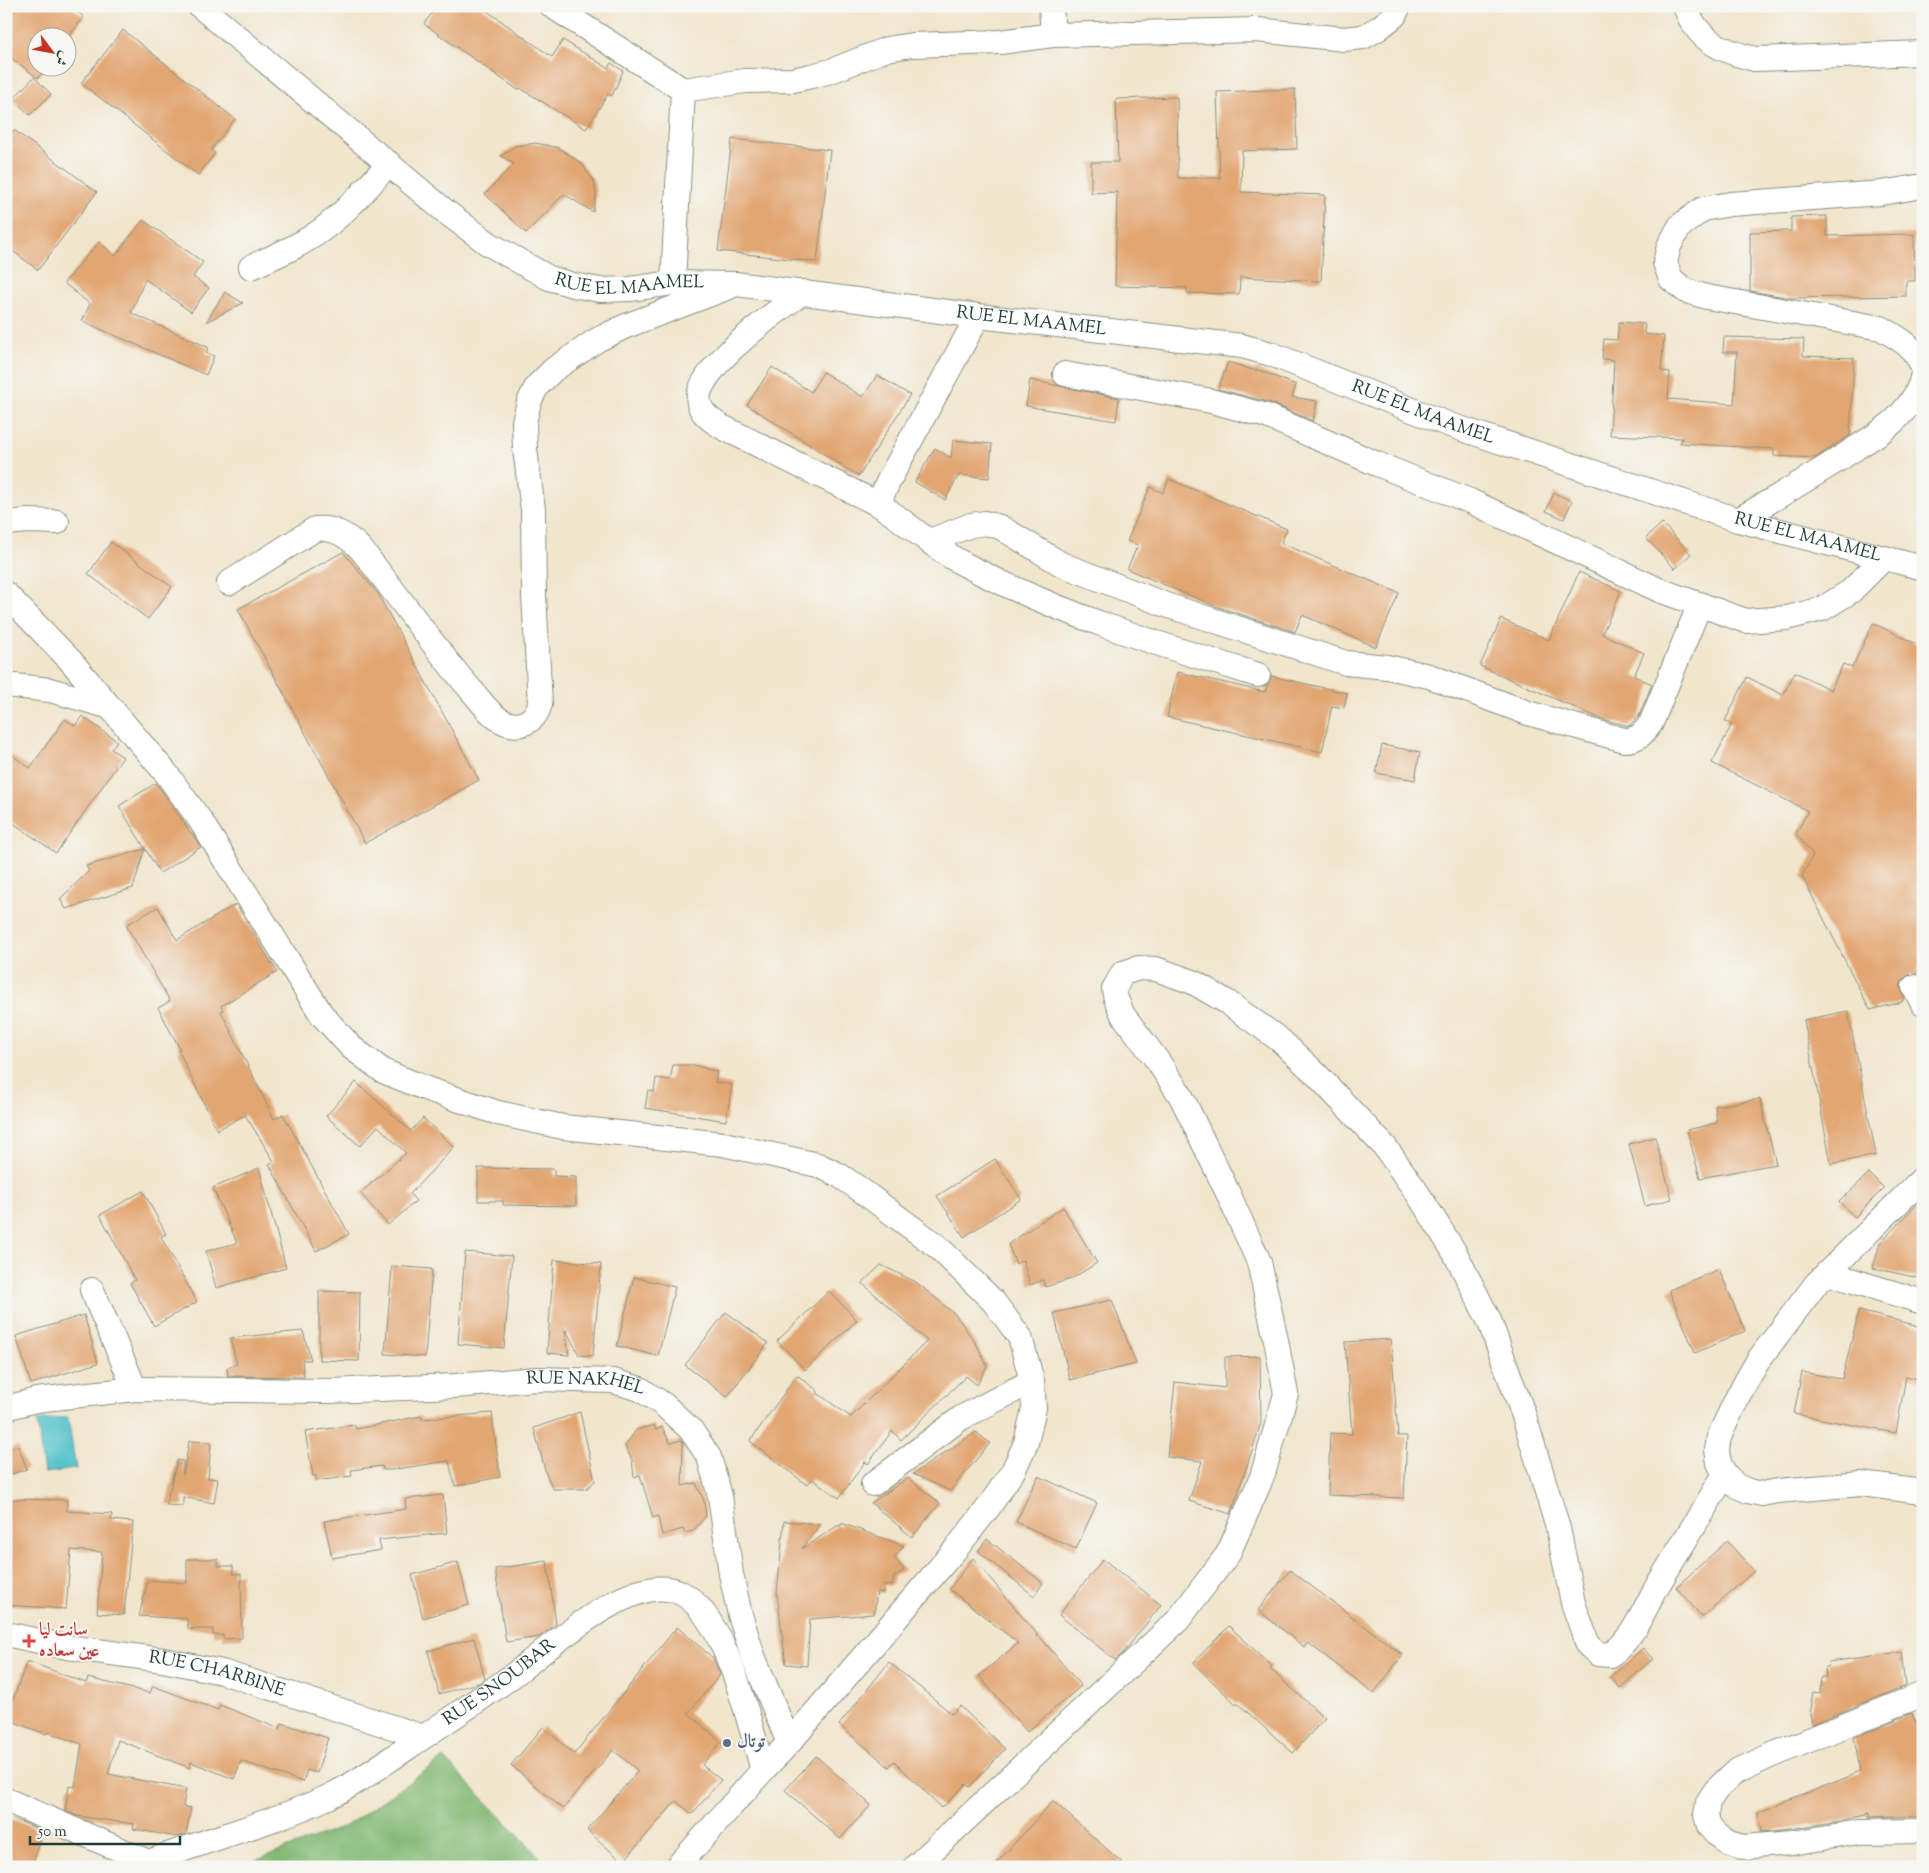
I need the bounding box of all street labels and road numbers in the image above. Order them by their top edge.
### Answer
street label: RUE EL MAAMEL [551,267,704,303]
street label: RUE EL MAAMEL [955,300,1108,344]
street label: RUE EL MAAMEL [1347,374,1498,452]
street label: RUE EL MAAMEL [1731,507,1884,570]
street label: RUE NAKHEL [525,1366,648,1403]
street label: RUE SNOUBAR [438,1633,562,1733]
street label: RUE CHARBINE [147,1645,289,1705]

